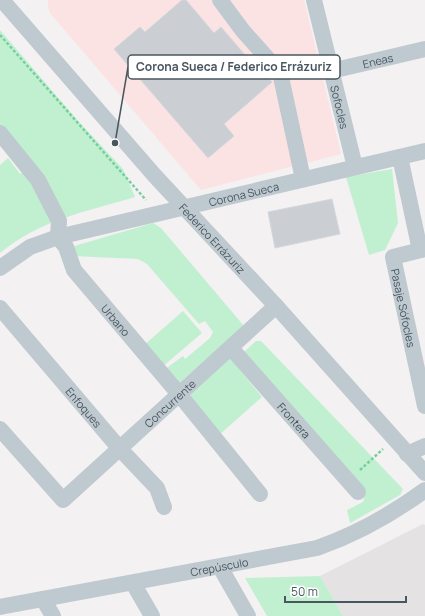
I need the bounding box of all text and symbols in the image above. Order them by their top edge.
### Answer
street label: Eneas [361,49,395,71]
callout: Corona Sueca / Federico Errázuriz [128,55,340,79]
text: Corona Sueca / Federico Errázuriz [136,58,332,75]
street label: Sofocles [328,84,353,130]
street label: Corona Sueca [207,178,280,209]
street label: Federico Errázuriz [176,200,249,277]
street label: Pasaje Sófocles [388,267,420,349]
street label: Urbano [98,301,134,339]
street label: Concurrente [141,375,199,430]
street label: Enfoques [63,384,106,430]
street label: Frontera [275,399,314,441]
street label: Crepúsculo [189,553,250,579]
scale bar [285,578,406,604]
text: 50 m [291,583,318,600]

